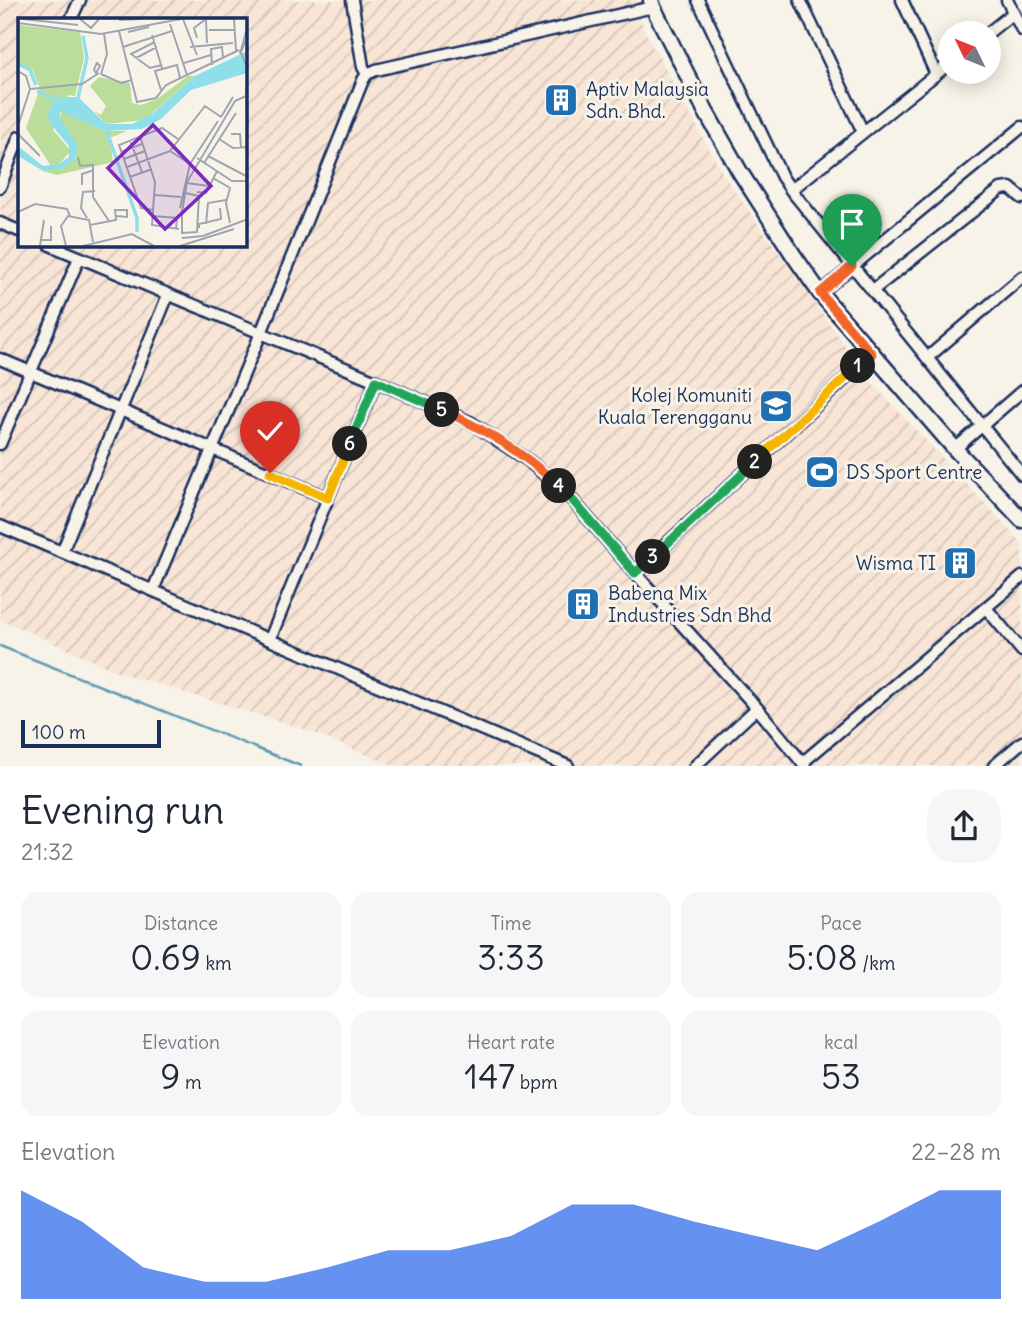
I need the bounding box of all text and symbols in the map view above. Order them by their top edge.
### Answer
inset map [18,18,247,247]
north arrow [938,21,1001,84]
map controls [938,21,1001,84]
place label: Aptiv Malaysia Sdn. Bhd. [586,77,709,123]
building icon: Aptiv Malaysia Sdn. Bhd. [542,81,580,119]
pin [822,194,882,266]
icon: arrive [833,205,871,243]
pin: 1 [840,348,876,384]
text: 1 [854,353,861,377]
place label: Kolej Komuniti Kuala Terengganu [598,383,752,429]
school or university icon: Kolej Komuniti Kuala Terengganu [757,387,795,425]
pin: 5 [424,392,460,428]
text: 5 [436,397,447,421]
pin [240,401,300,473]
icon: check [251,412,289,450]
pin: 6 [332,426,368,462]
text: 6 [344,431,355,455]
pin: 2 [738,444,772,480]
text: 2 [749,449,760,473]
sports icon: DS Sport Centre [803,453,841,491]
place label: DS Sport Centre [846,460,982,484]
pin: 4 [542,468,576,504]
text: 4 [553,473,564,497]
pin: 3 [636,540,670,574]
text: 3 [647,544,658,568]
building icon: Wisma TI [941,544,979,582]
place label: Wisma TI [856,551,936,575]
place label: Babena Mix Industries Sdn Bhd [608,581,772,627]
building icon: Babena Mix Industries Sdn Bhd [564,585,602,623]
scale bar [21,717,161,749]
text: 100 m [32,720,86,744]
text: Evening run [21,787,224,834]
button: share [927,789,1001,863]
text: 21:32 [21,837,74,866]
text: Distance [144,911,218,935]
text: Time [490,911,532,935]
text: Pace [820,911,862,935]
text: 0.69 [130,935,201,979]
text: 3:33 [477,935,545,979]
text: 5:08 [786,935,858,979]
text: km [201,951,232,975]
text: /km [858,951,896,975]
text: Elevation [142,1030,220,1054]
text: Heart rate [467,1030,555,1054]
text: kcal [824,1030,858,1054]
text: 9 [160,1054,180,1098]
text: 147 [464,1054,515,1098]
text: 53 [821,1054,861,1098]
text: m [180,1070,202,1094]
text: bpm [515,1070,558,1094]
text: Elevation [21,1137,115,1166]
text: 22–28 m [911,1137,1001,1166]

